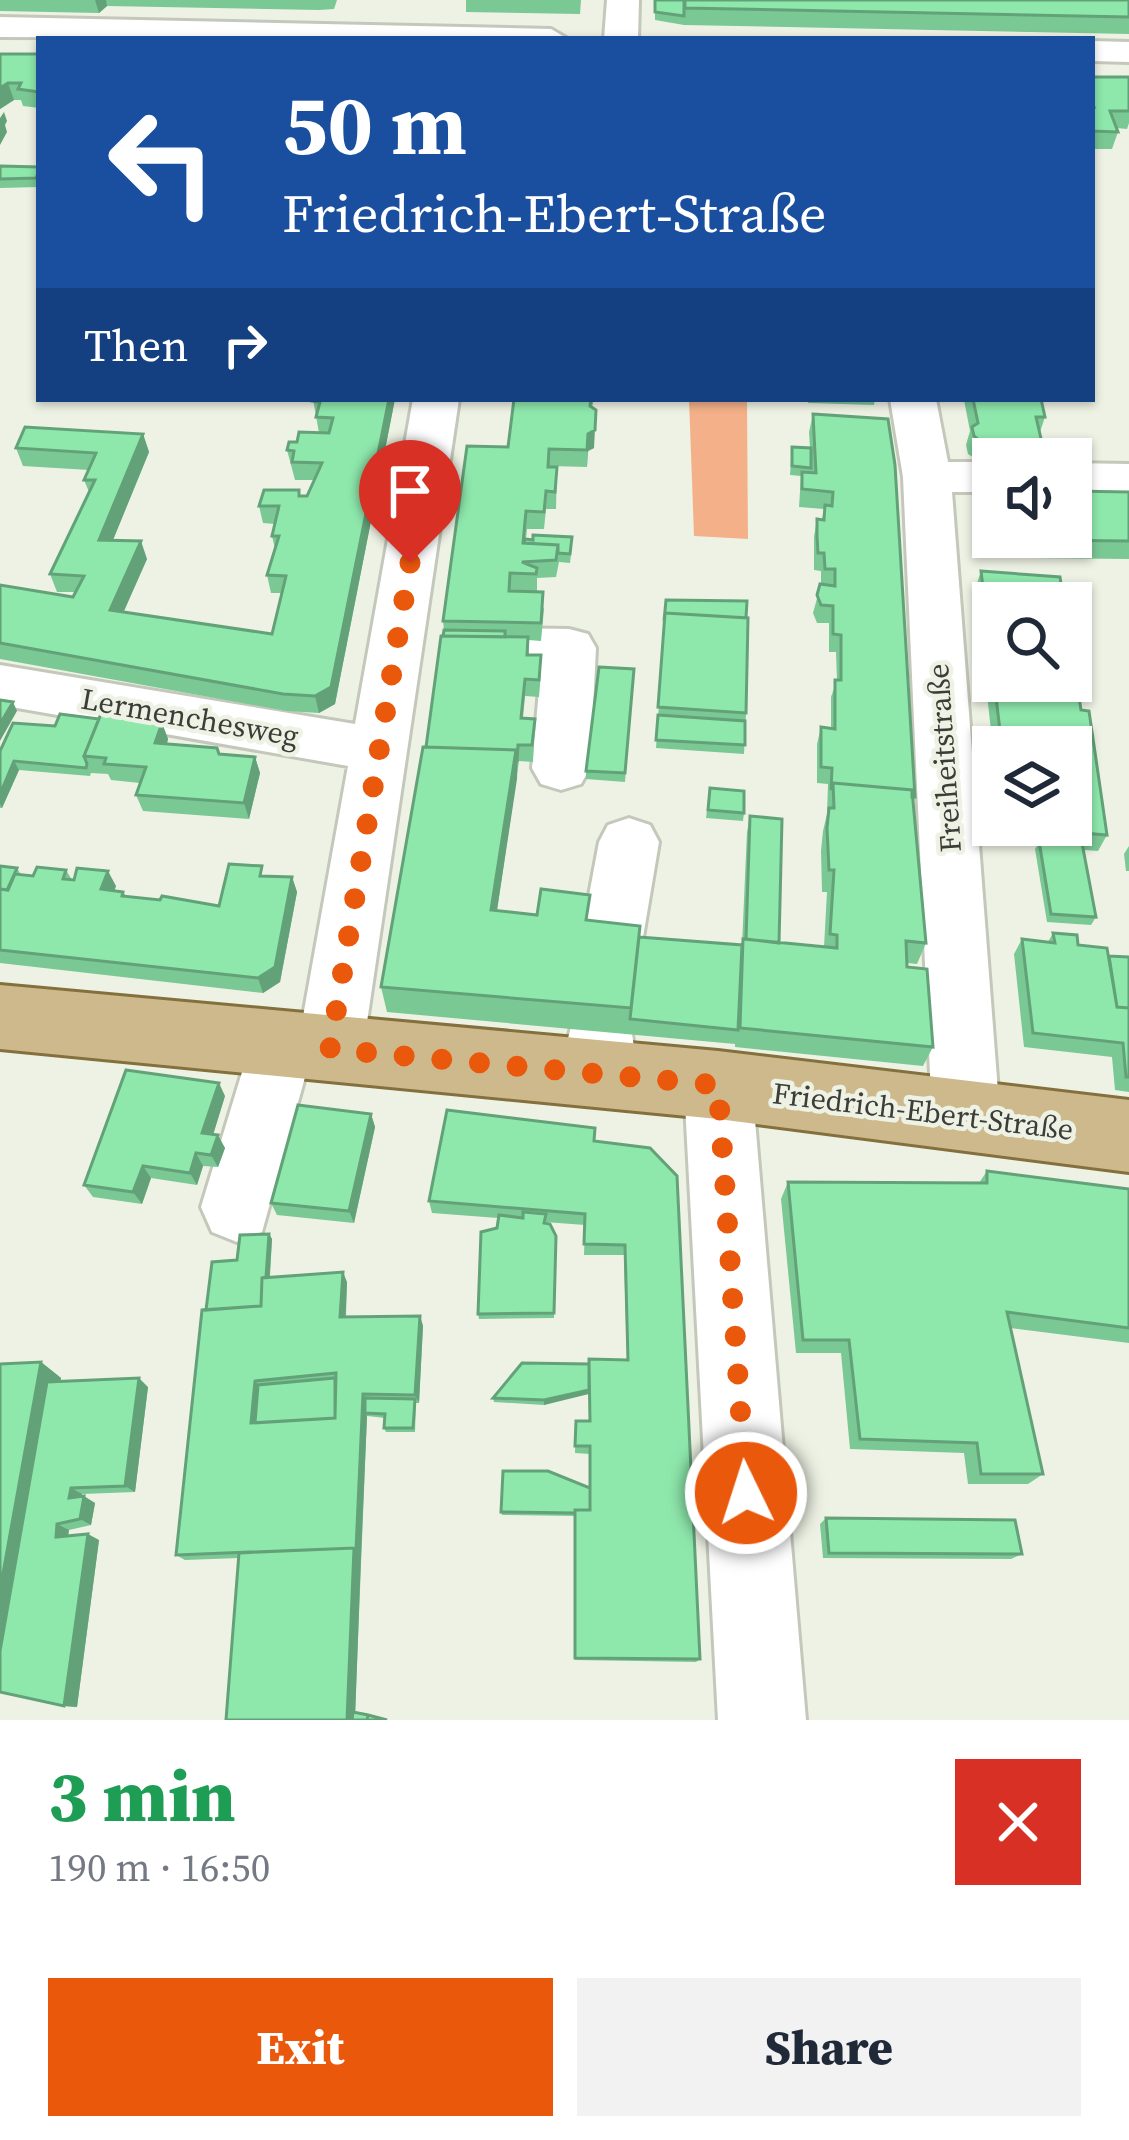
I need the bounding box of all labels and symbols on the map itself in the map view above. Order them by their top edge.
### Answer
pin [359,440,461,563]
street label: Freiheitstraße [917,662,971,854]
street label: Lermenchesweg [78,678,302,756]
street label: Friedrich-Ebert-Straße [770,1072,1076,1150]
position arrow [683,1430,809,1556]

